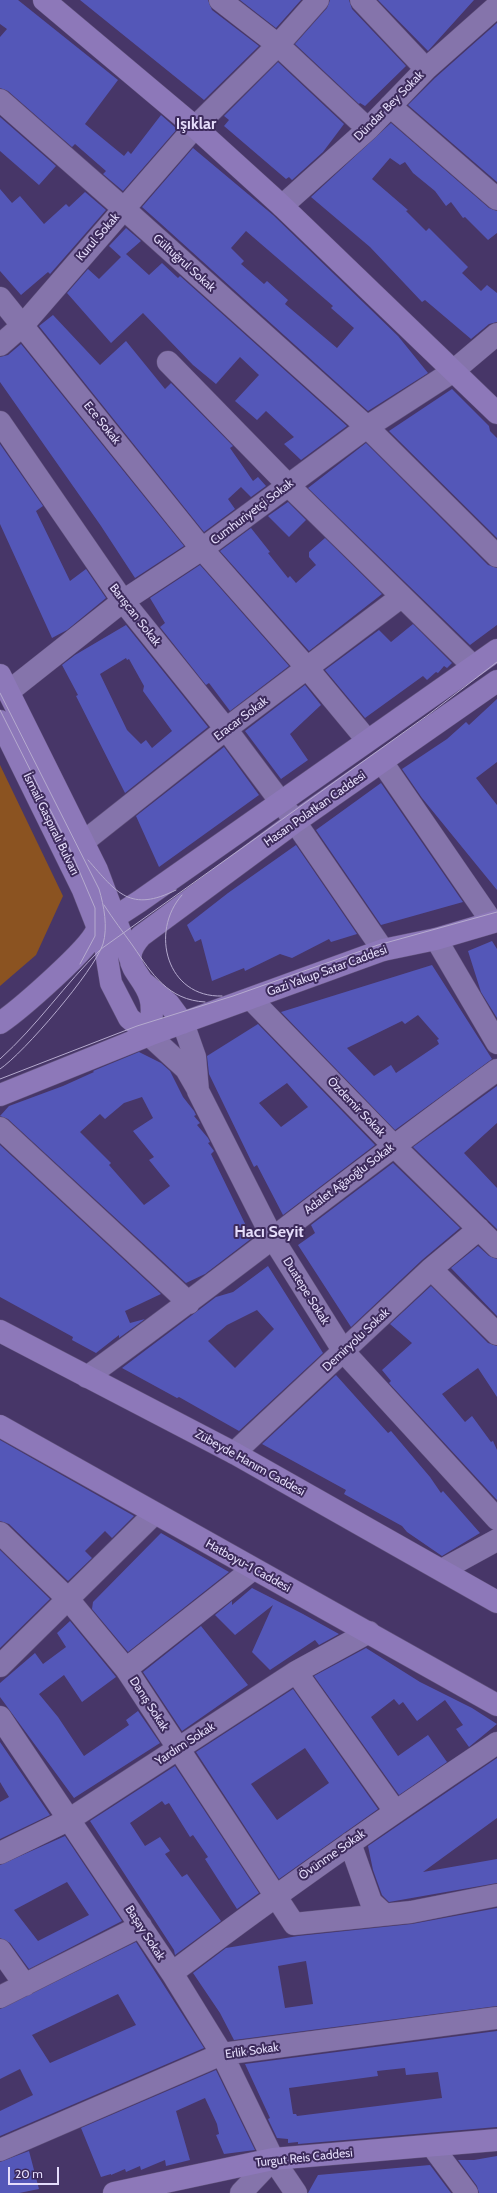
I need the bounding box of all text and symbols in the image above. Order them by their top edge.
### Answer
street label: Dündar Bey Sokak [351,68,427,144]
district label: Işıklar [176,114,216,134]
street label: Kurul Sokak [73,210,123,264]
street label: Gültuğrul Sokak [150,231,218,295]
street label: Ece Sokak [80,399,124,447]
street label: Cumhuriyetçi Sokak [208,476,296,548]
street label: Barışcan Sokak [106,581,164,649]
street label: Eracar Sokak [211,694,271,744]
street label: Hasan Polatkan Caddesi [261,768,369,850]
street label: İsmail Gaspıralı Bulvarı [20,771,82,877]
street label: Gazi Yakup Satar Caddesi [265,943,389,999]
street label: Özdemir Sokak [324,1074,388,1140]
street label: Adalet Ağaoğlu Sokak [301,1140,397,1218]
district label: Hacı Seyit [234,1222,304,1242]
street label: Duatepe Sokak [280,1255,332,1327]
street label: Demiryolu Sokak [320,1305,392,1375]
street label: Zübeyde Hanım Caddesi [193,1427,307,1499]
street label: Hatboyu-1 Caddesi [203,1537,293,1595]
street label: Danış Sokak [126,1674,172,1734]
street label: Yardım Sokak [153,1719,217,1769]
street label: Övünme Sokak [296,1827,368,1883]
street label: Başay Sokak [122,1903,168,1963]
street label: Erlik Sokak [224,2040,280,2062]
street label: Turgut Reis Caddesi [255,2146,353,2170]
scale bar [10,2159,61,2185]
text: 20 m [15,2166,43,2181]

